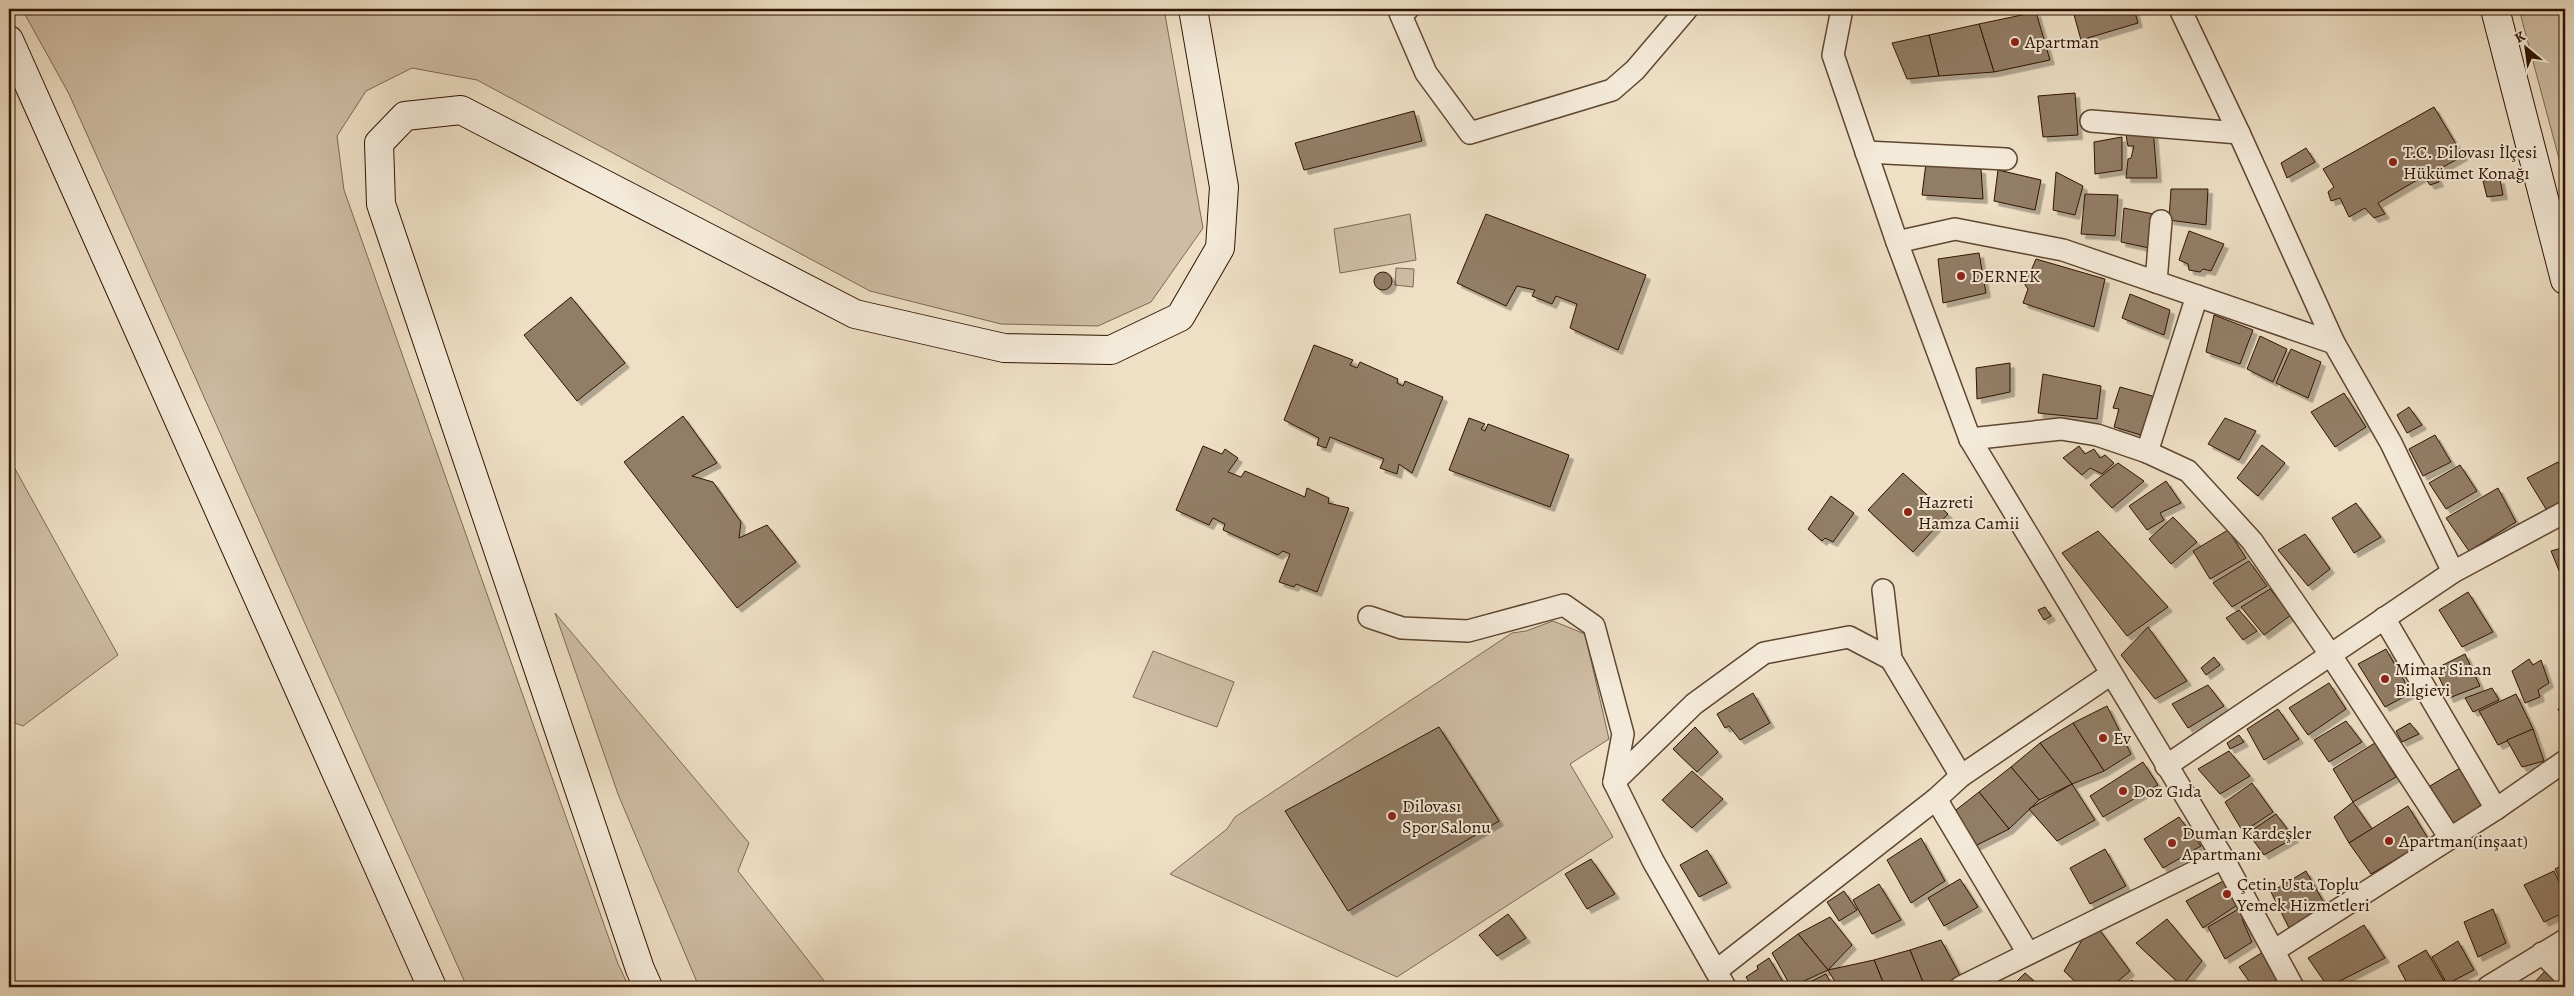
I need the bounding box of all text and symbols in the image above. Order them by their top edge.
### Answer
north arrow [2502,22,2552,72]
text: K [2511,26,2529,48]
place label: Apartman [2024,30,2099,54]
marker: Apartman [2009,36,2021,48]
place label: T.C. Dilovası İlçesi Hükümet Konağı [2403,140,2537,185]
marker: T.C. Dilovası İlçesi Hükümet Konağı [2387,156,2399,168]
place label: DERNEK [1971,264,2041,288]
marker: DERNEK [1955,270,1967,282]
place label: Hazreti Hamza Camii [1918,490,2020,535]
marker: Hazreti Hamza Camii [1902,506,1914,518]
place label: Mimar Sinan Bilgievi [2395,657,2492,702]
marker: Mimar Sinan Bilgievi [2379,673,2391,685]
place label: Ev [2113,726,2132,750]
marker: Ev [2097,732,2109,744]
place label: Doz Gıda [2133,779,2202,803]
marker: Doz Gıda [2117,785,2129,797]
place label: Dilovası Spor Salonu [1402,794,1491,839]
marker: Dilovası Spor Salonu [1386,810,1398,822]
place label: Duman Kardeşler Apartmanı [2181,821,2312,866]
place label: Apartman(inşaat) [2398,829,2528,853]
marker: Apartman(inşaat) [2383,835,2395,847]
marker: Duman Kardeşler Apartmanı [2166,837,2178,849]
place label: Çetin Usta Toplu Yemek Hizmetleri [2236,872,2370,917]
marker: Çetin Usta Toplu Yemek Hizmetleri [2221,888,2233,900]

